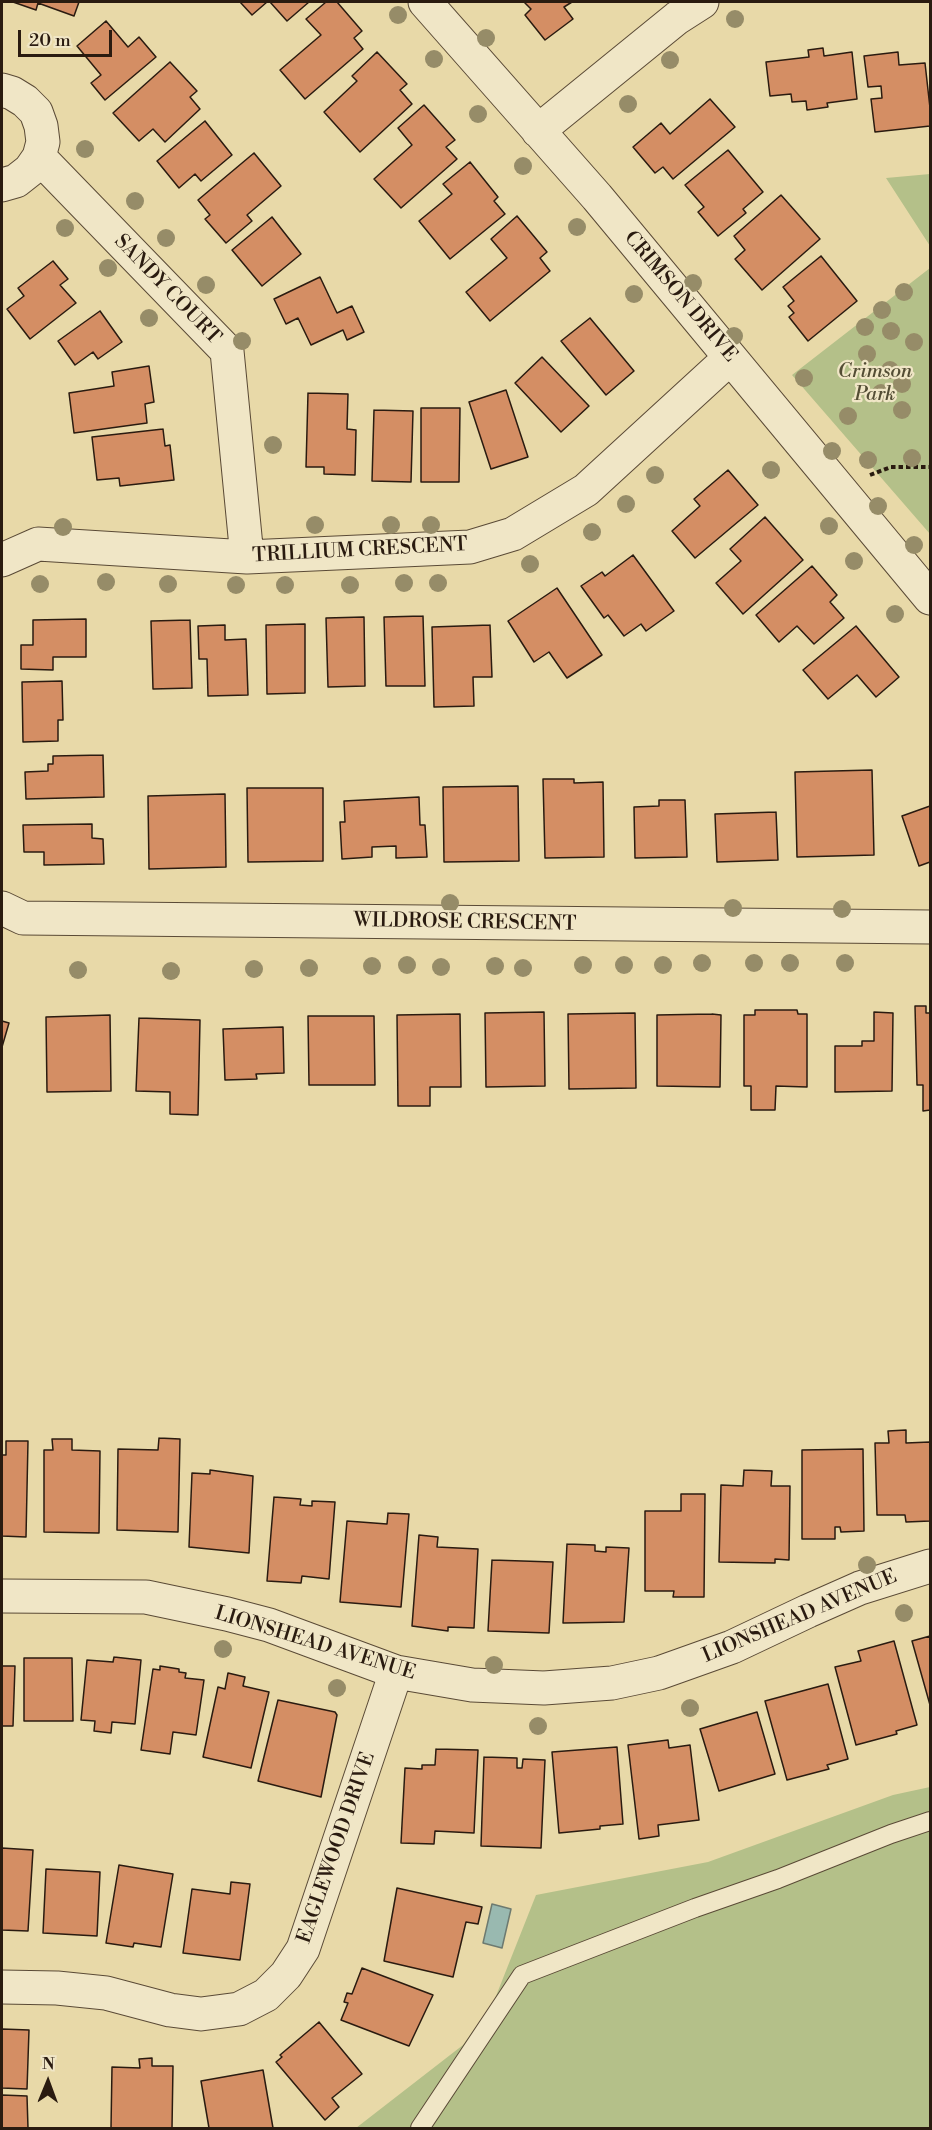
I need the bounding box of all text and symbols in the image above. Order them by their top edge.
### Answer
scale bar [21,18,116,56]
text: 20 m [29,29,71,52]
street label: CRIMSON DRIVE [618,227,742,367]
street label: SANDY COURT [109,230,225,350]
park label: Crimson Park [838,360,912,407]
street label: TRILLIUM CRESCENT [252,533,468,569]
street label: WILDROSE CRESCENT [353,909,577,937]
street label: LIONSHEAD AVENUE [699,1565,901,1669]
street label: LIONSHEAD AVENUE [212,1602,418,1686]
street label: EAGLEWOOD DRIVE [293,1749,381,1947]
north arrow [18,2052,78,2112]
text: N [42,2054,55,2074]

